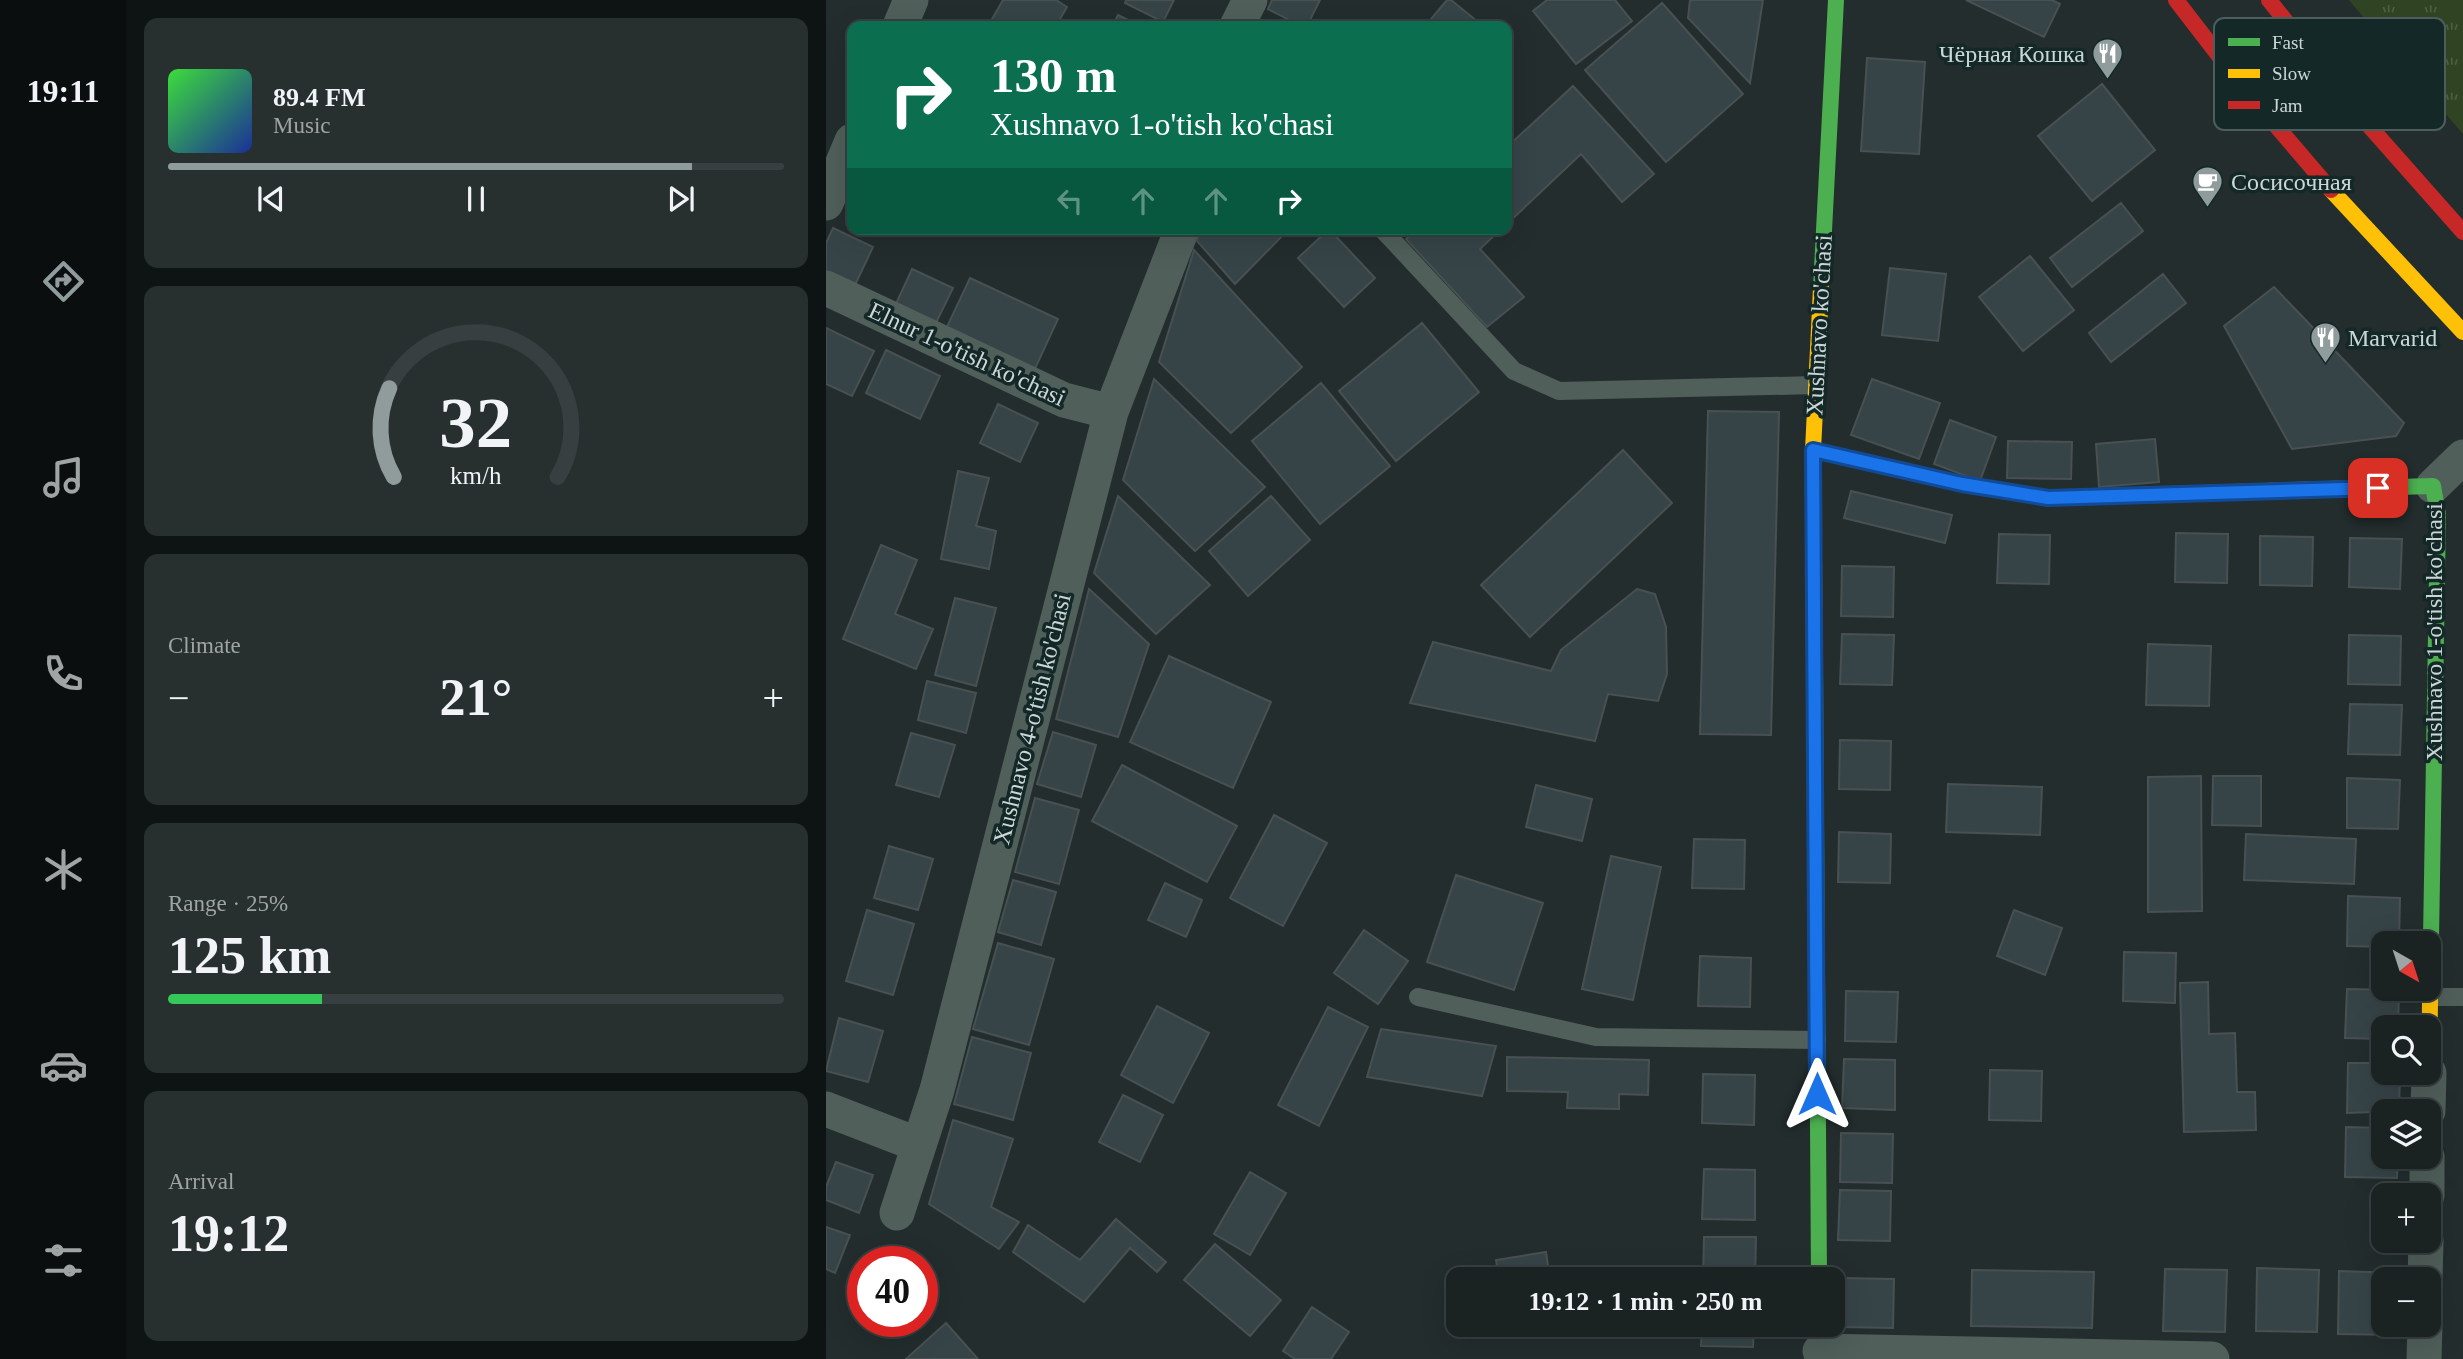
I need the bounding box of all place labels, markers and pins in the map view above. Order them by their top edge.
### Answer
restaurant icon: Чёрная Кошка [2091,37,2125,81]
place label: Чёрная Кошка [1939,41,2085,67]
cafe icon: Сосисочная [2191,165,2225,209]
place label: Сосисочная [2231,169,2352,195]
restaurant icon: Marvarid [2308,321,2342,365]
place label: Marvarid [2348,325,2437,351]
pin [2348,458,2408,518]

